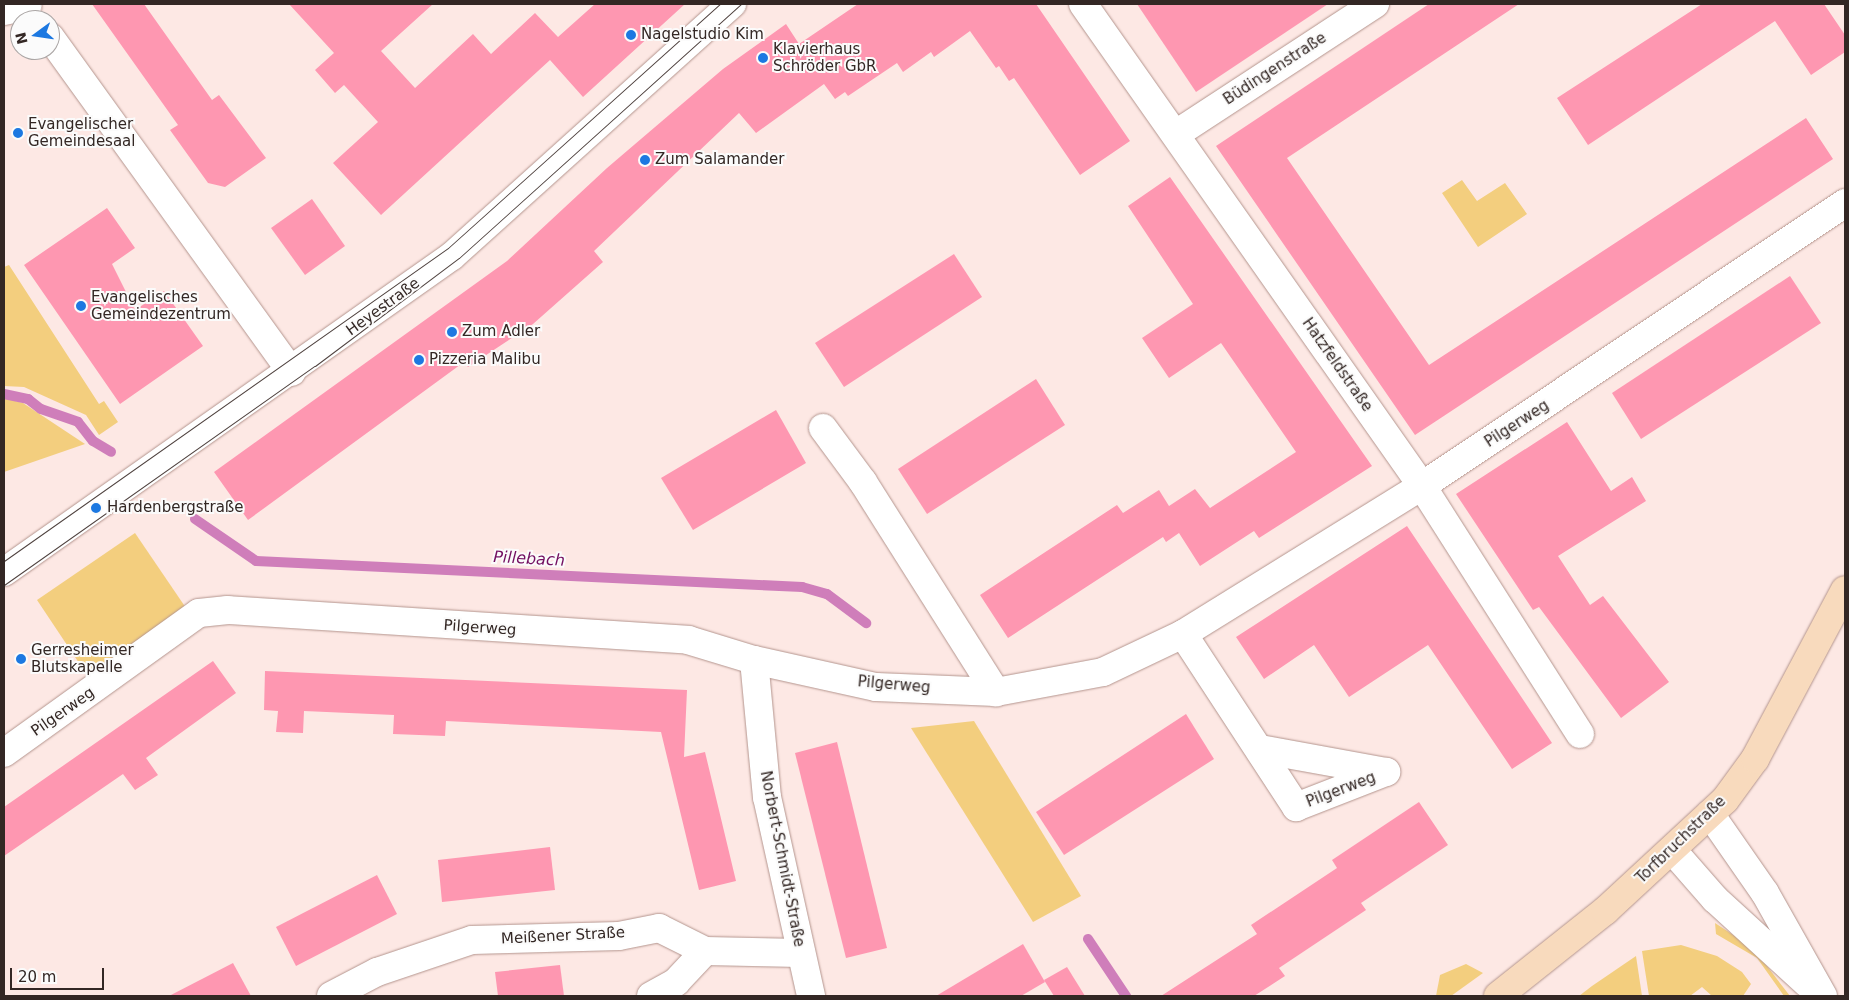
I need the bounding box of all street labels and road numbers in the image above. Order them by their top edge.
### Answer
street label: Büdingenstraße [1220,29,1330,109]
street label: Heyestraße [343,274,423,340]
street label: Hatzfeldstraße [1298,315,1376,415]
street label: Pilgerweg [1481,397,1553,451]
street label: Pilgerweg [443,616,517,640]
street label: Pilgerweg [857,673,931,697]
street label: Pilgerweg [28,684,98,740]
street label: Norbert-Schmidt-Straße [756,769,808,949]
street label: Pilgerweg [1304,769,1378,811]
street label: Torfbruchstraße [1632,793,1730,887]
street label: Meißener Straße [501,924,625,948]

